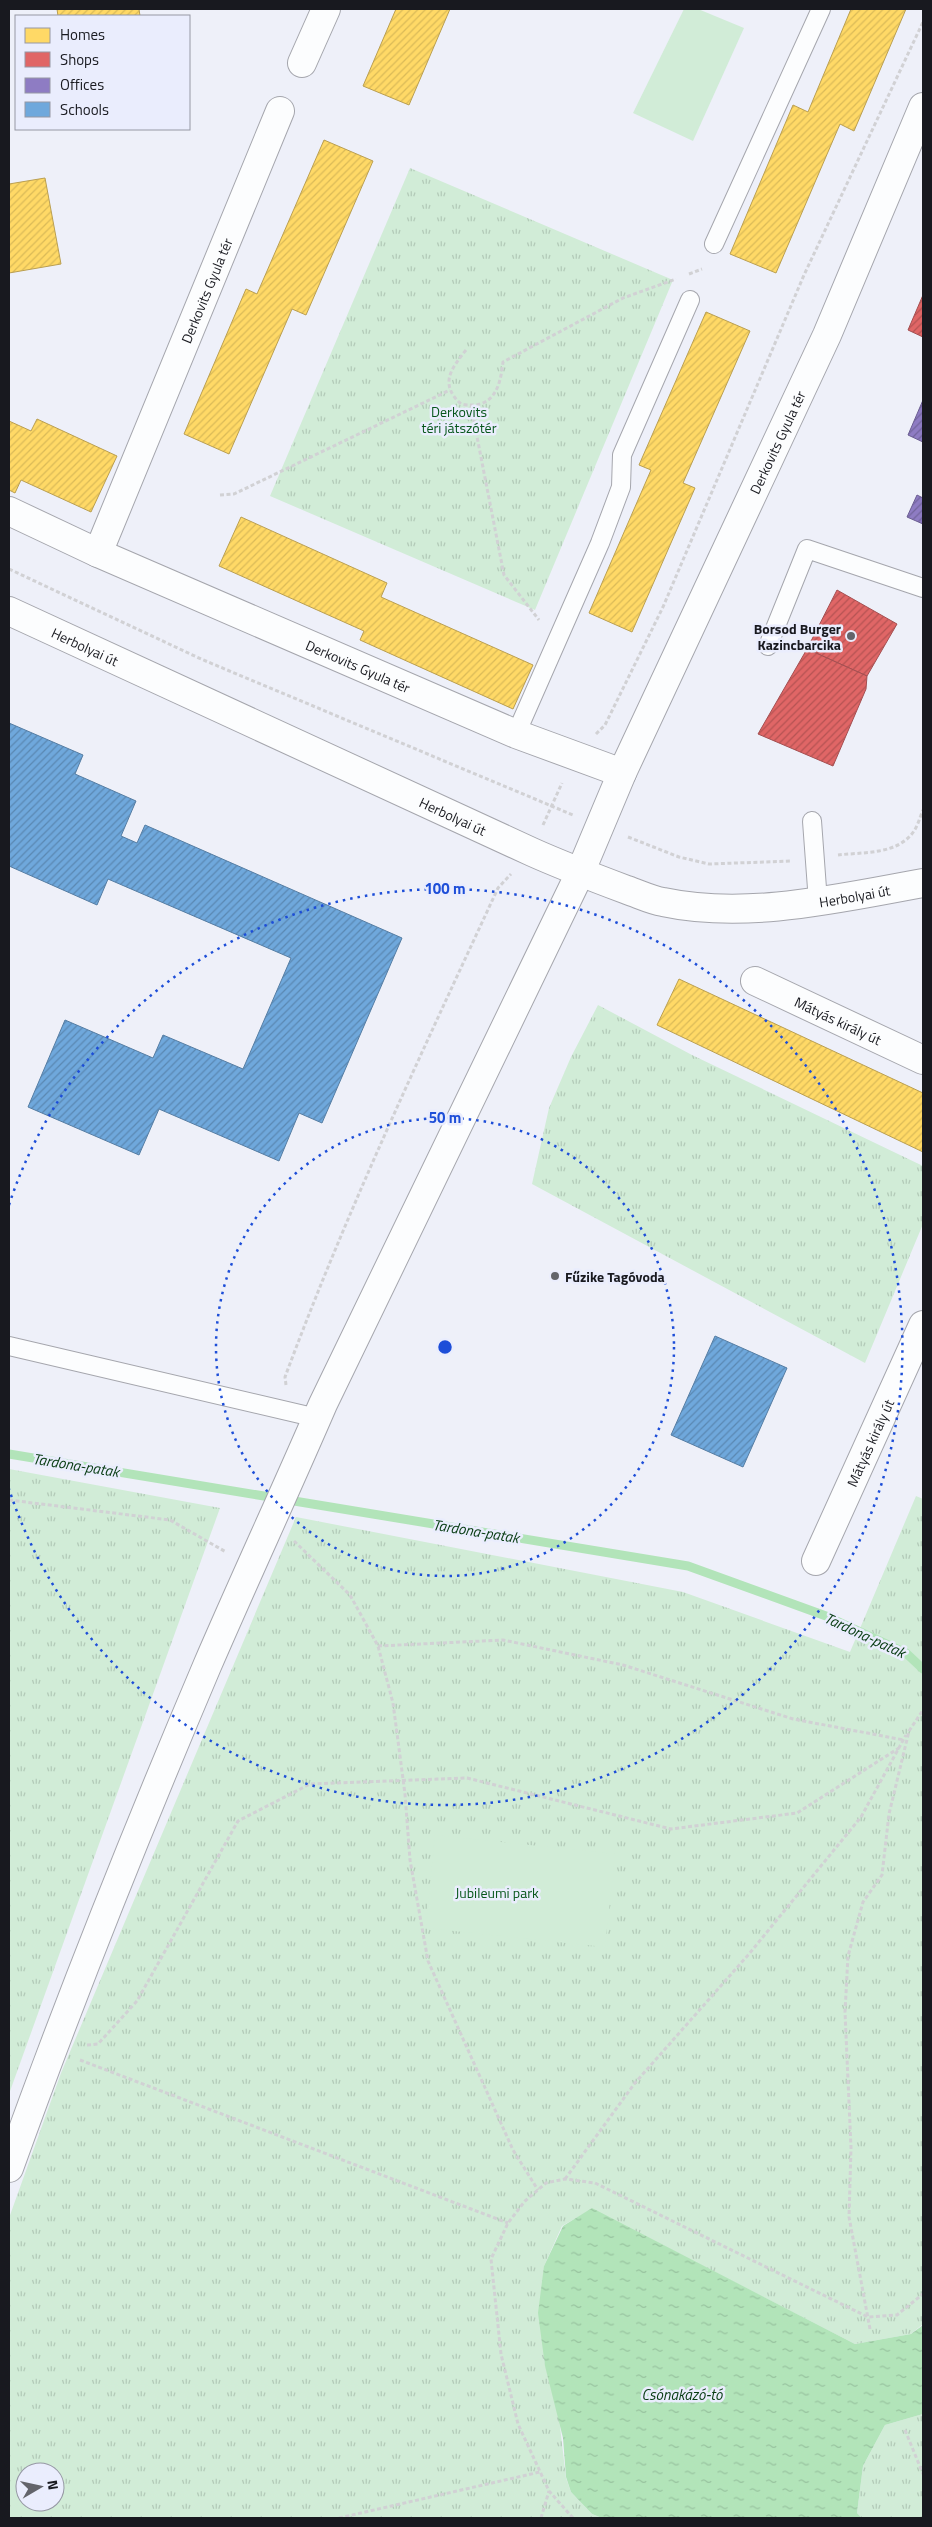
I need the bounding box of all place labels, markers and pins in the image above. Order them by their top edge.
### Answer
place label: Borsod Burger Kazincbarcika [754,618,841,655]
marker: Borsod Burger Kazincbarcika [845,630,857,642]
place label: Fűzike Tagóvoda [565,1266,665,1287]
marker: Fűzike Tagóvoda [549,1270,561,1282]
centre of rings [436,1338,454,1356]

